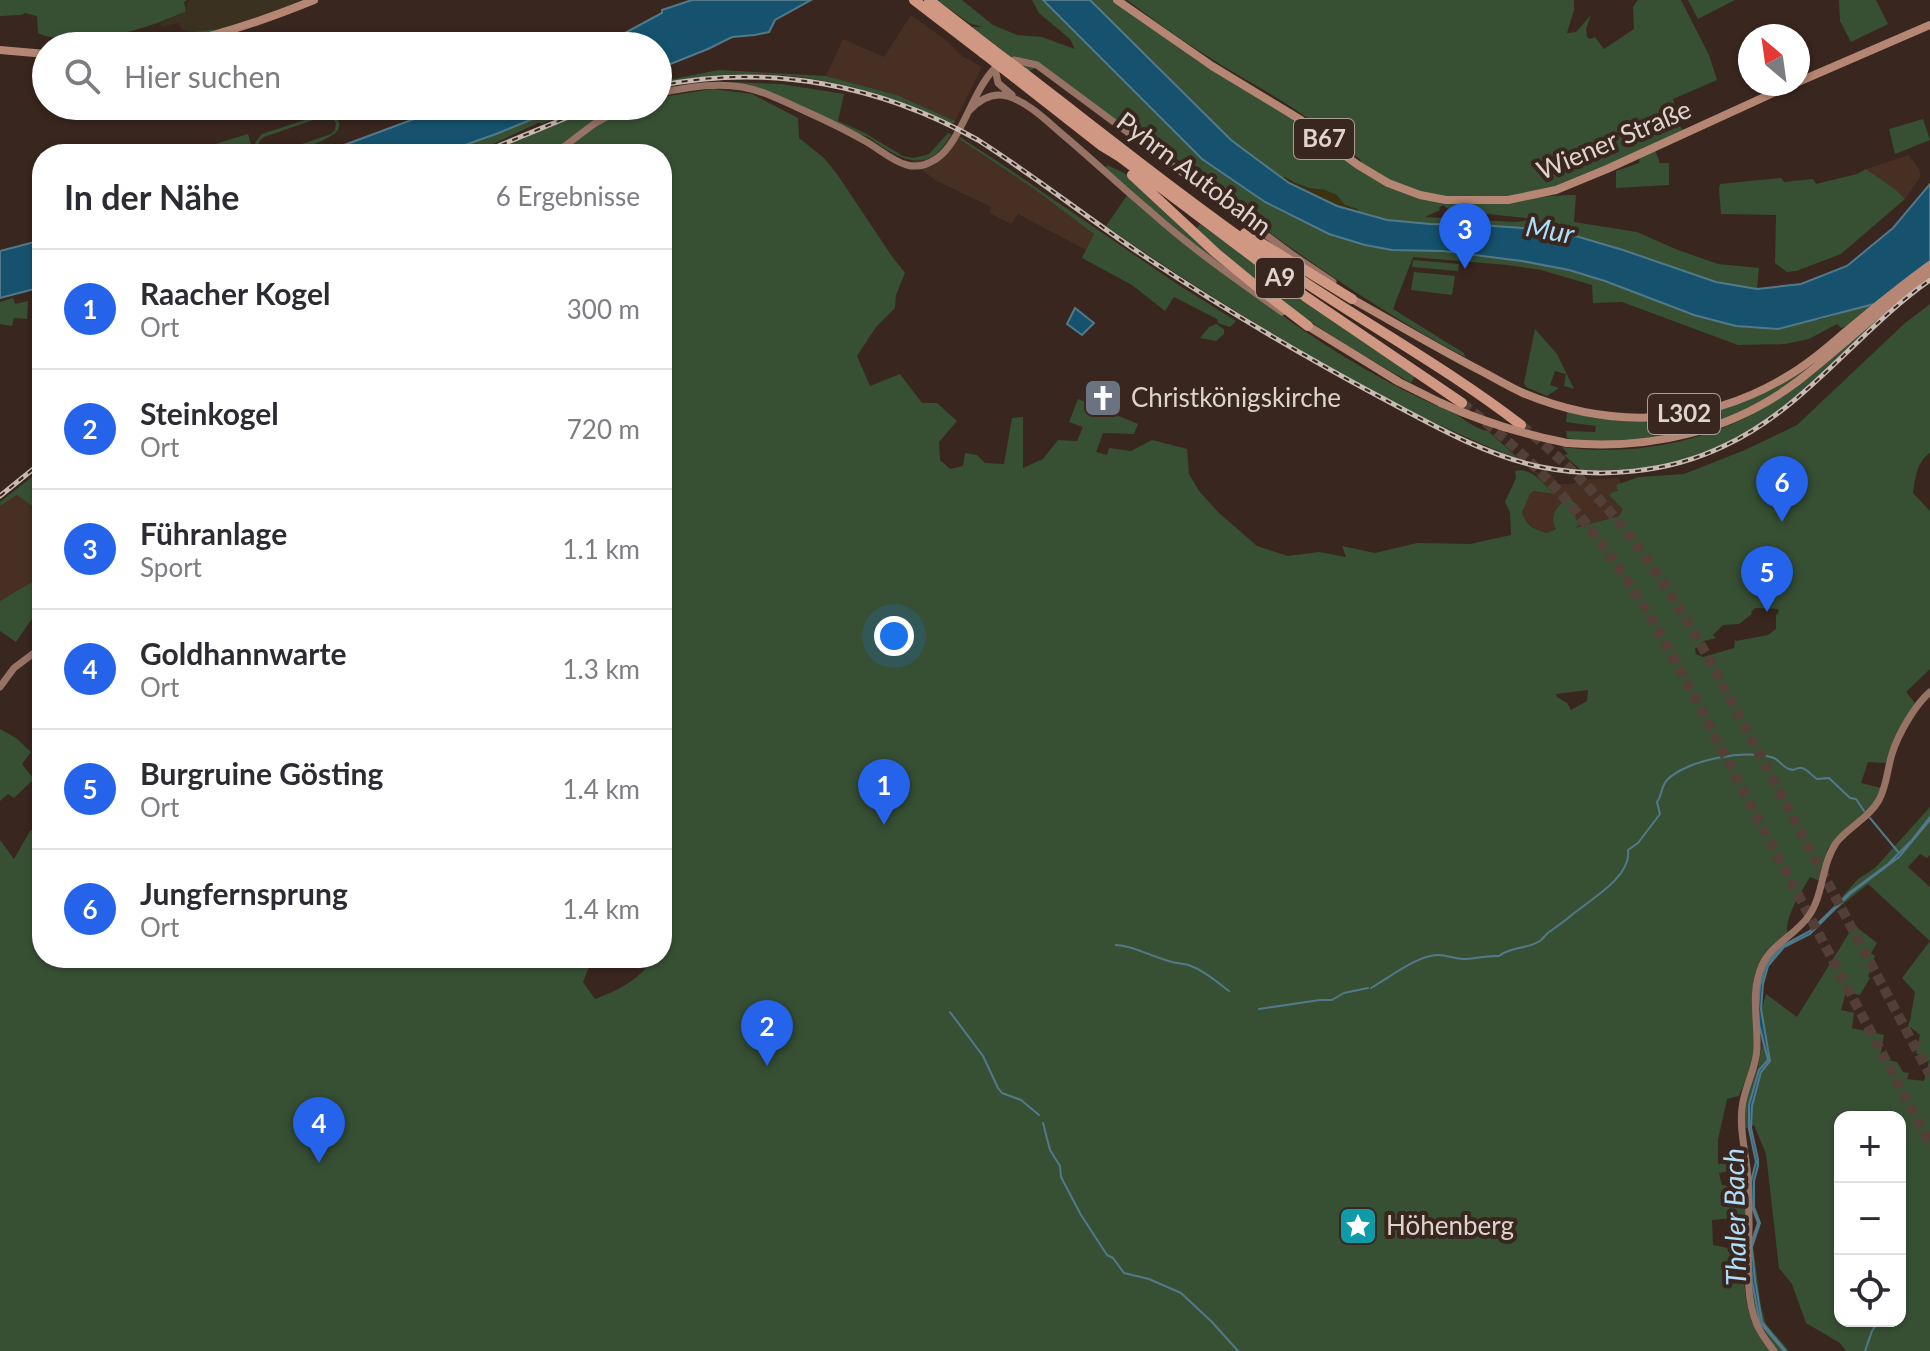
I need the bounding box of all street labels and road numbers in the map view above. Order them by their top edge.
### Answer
street label: Wiener Straße [1532,92,1696,186]
street label: Pyhrn Autobahn [1111,105,1278,242]
road number: B67 [1294,119,1354,159]
road number: A9 [1256,258,1304,298]
road number: L302 [1648,394,1720,434]

